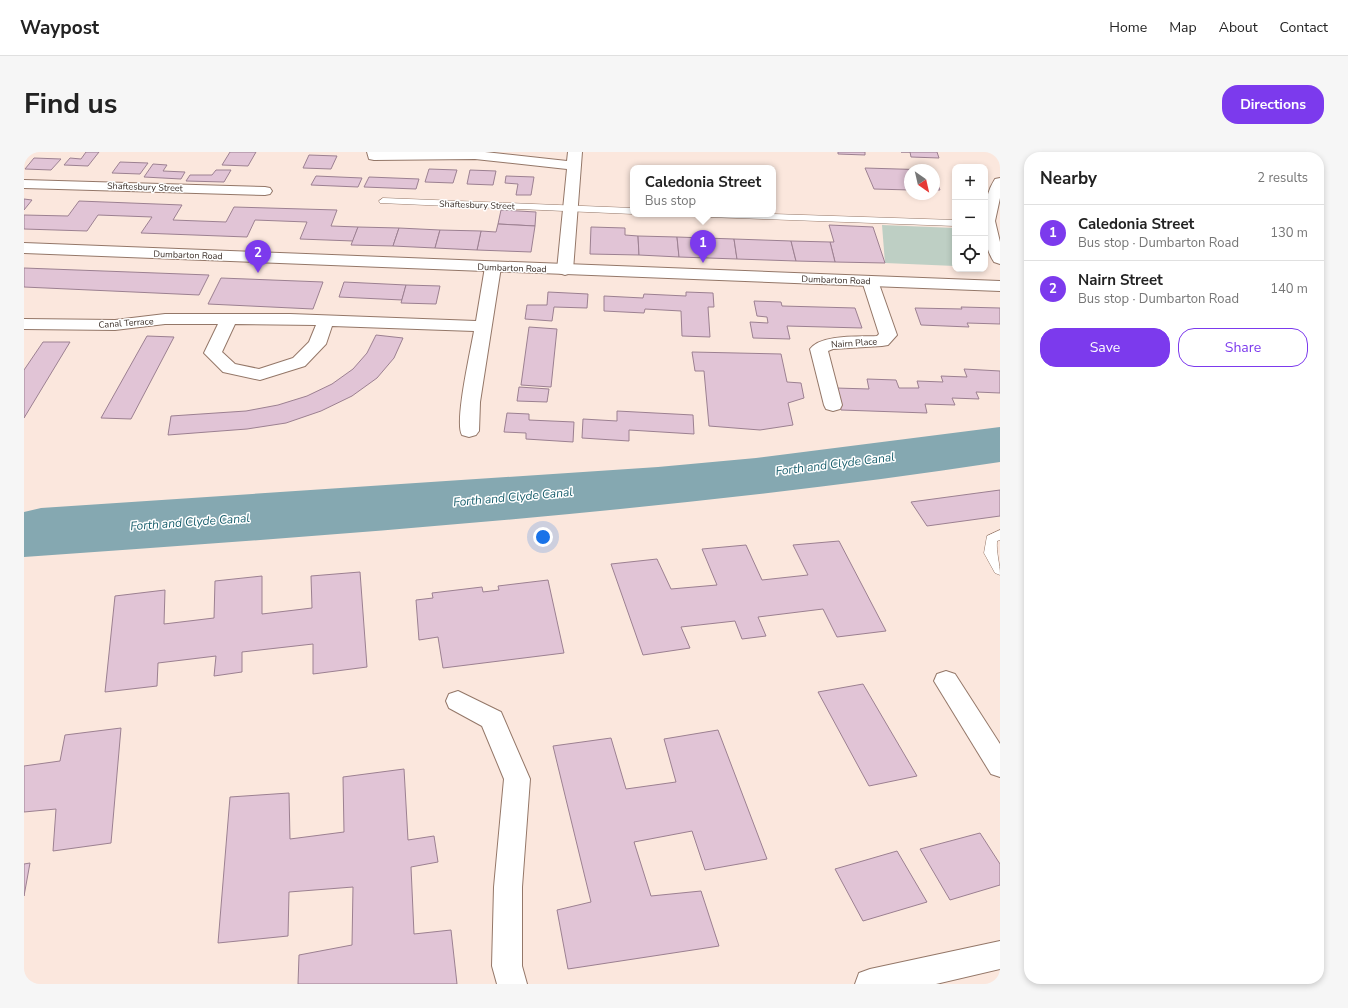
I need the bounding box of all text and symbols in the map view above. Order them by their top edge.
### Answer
text: Waypost [20,15,99,41]
text: Home [1109,18,1147,37]
text: Map [1169,18,1197,37]
text: About [1219,18,1258,37]
text: Contact [1280,18,1328,37]
text: Find us [24,85,118,123]
button: Directions [1222,85,1324,124]
north arrow [904,164,940,200]
map controls [952,164,988,272]
button: + [952,164,988,200]
popup [630,165,776,217]
text: Nearby [1040,167,1097,190]
text: 2 results [1257,169,1308,187]
text: Caledonia Street [645,172,761,192]
street label: Shaftesbury Street [107,180,184,194]
text: Bus stop [645,192,696,210]
street label: Shaftesbury Street [439,198,516,212]
button: − [952,200,988,236]
text: Caledonia Street [1078,214,1194,234]
text: 1 [1049,224,1057,242]
text: 130 m [1270,224,1308,242]
pin: 1 [690,230,716,263]
text: Bus stop · Dumbarton Road [1078,234,1239,252]
button: locate [952,236,988,272]
pin: 2 [245,240,271,273]
street label: Dumbarton Road [153,248,223,262]
street label: Dumbarton Road [477,261,547,275]
text: Nairn Street [1078,270,1163,290]
street label: Dumbarton Road [801,273,871,287]
text: 2 [1049,280,1057,298]
text: 140 m [1270,280,1308,298]
text: Bus stop · Dumbarton Road [1078,290,1239,308]
street label: Canal Terrace [98,315,154,331]
button: Save [1040,328,1170,367]
button: Share [1178,328,1308,367]
street label: Nairn Place [831,335,878,351]
water label: Forth and Clyde Canal [774,449,896,479]
water label: Forth and Clyde Canal [453,484,574,510]
water label: Forth and Clyde Canal [130,510,251,534]
your location [533,527,553,547]

